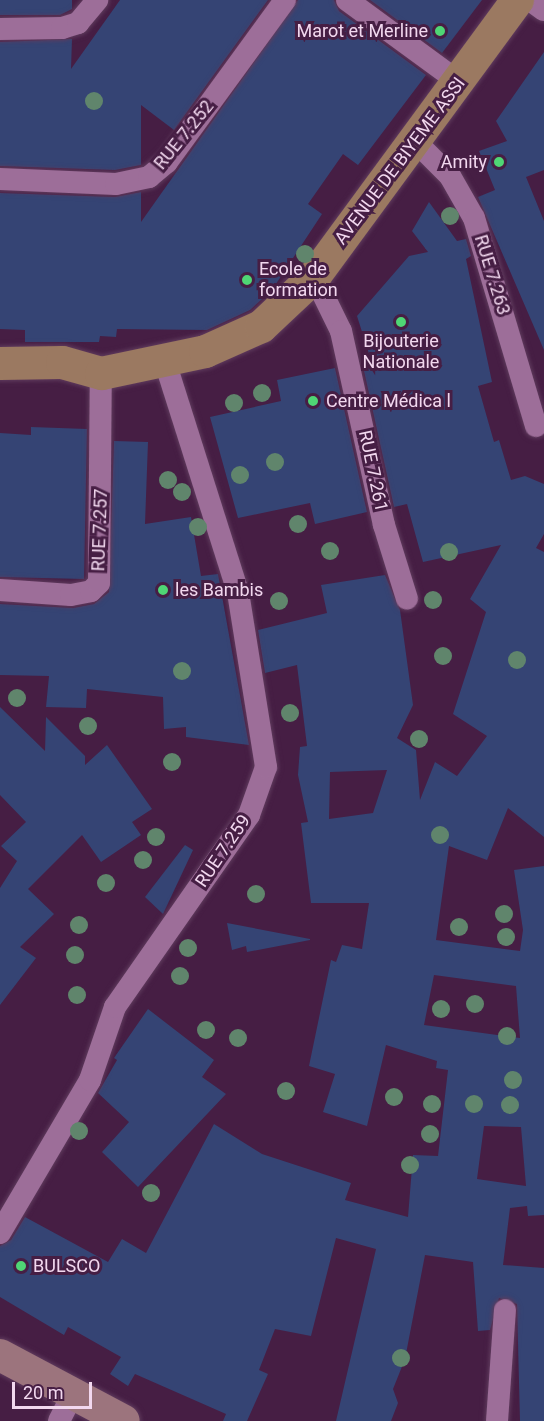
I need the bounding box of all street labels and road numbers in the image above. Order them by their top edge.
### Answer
street label: AVENUE DE BIYEME ASSI [330,73,470,249]
street label: RUE 7.252 [150,96,218,174]
street label: RUE 7.263 [470,232,514,318]
street label: RUE 7.261 [354,428,392,514]
street label: RUE 7.257 [88,488,112,572]
street label: RUE 7.259 [191,811,255,891]

